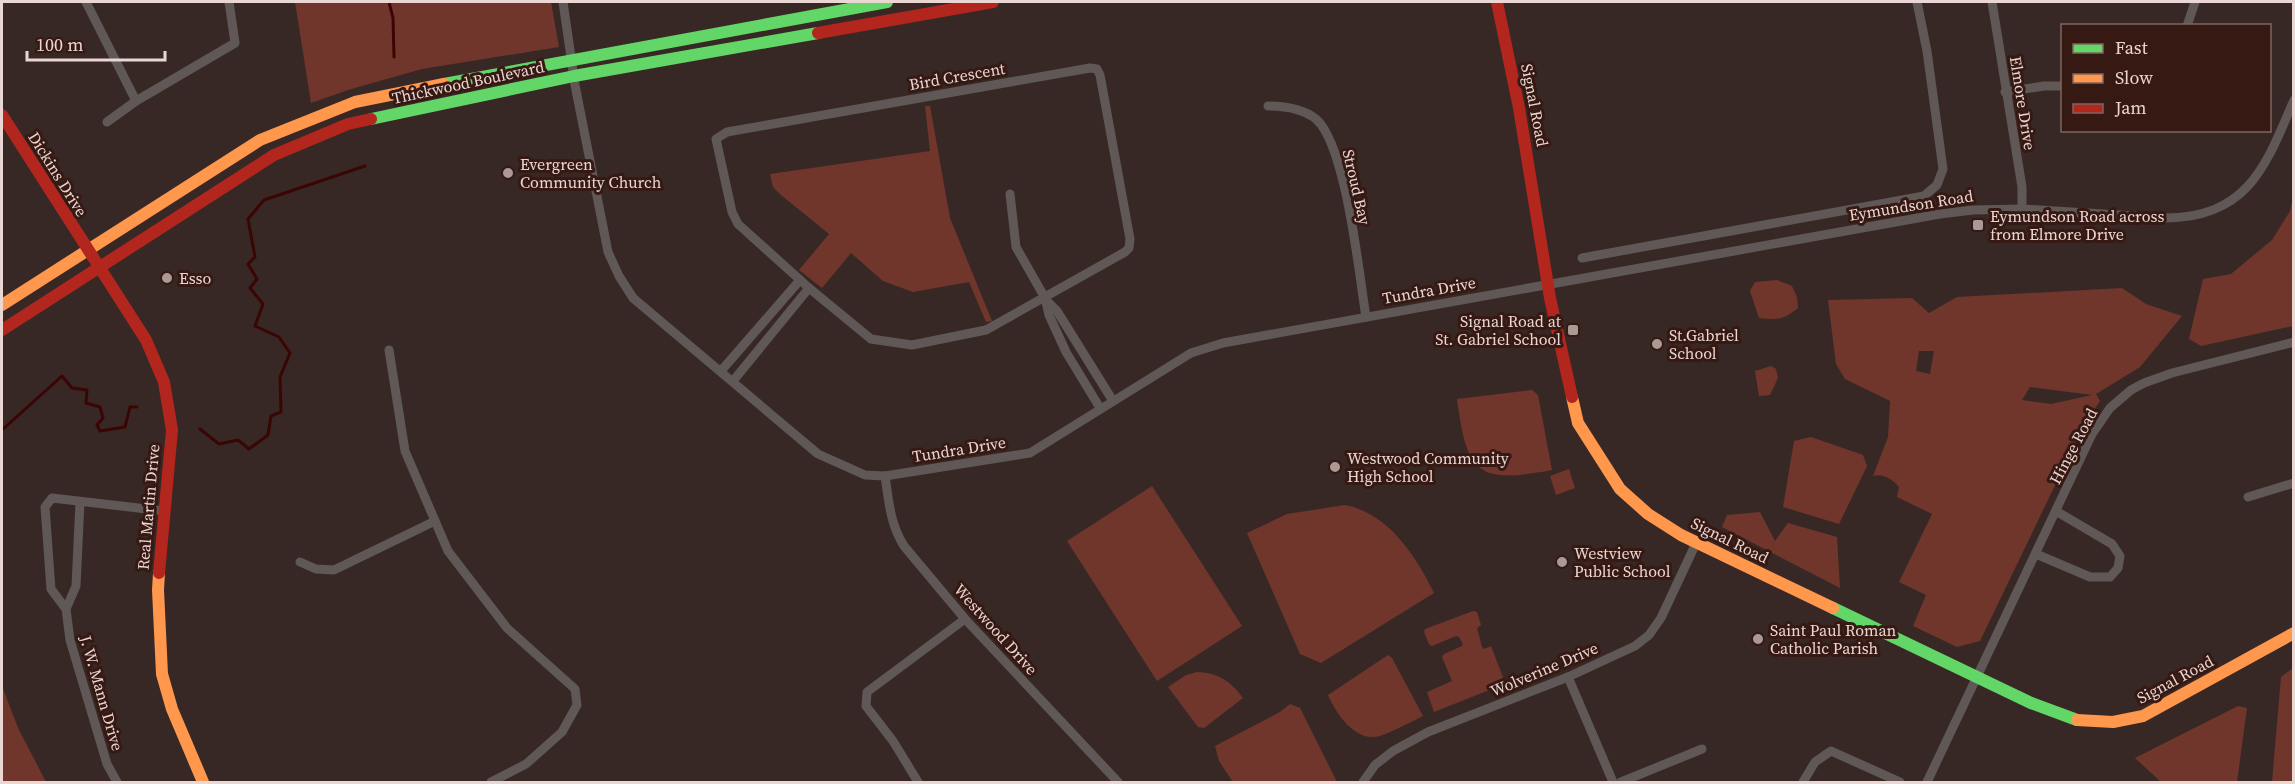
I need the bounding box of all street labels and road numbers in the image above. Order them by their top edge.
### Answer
street label: Thickwood Boulevard [390,55,546,109]
street label: Elmore Drive [2005,55,2041,151]
street label: Bird Crescent [907,57,1007,95]
street label: Signal Road [1516,62,1554,148]
street label: Dickins Drive [23,127,93,221]
street label: Stroud Bay [1338,147,1377,228]
street label: Eymundson Road [1847,184,1975,226]
street label: Tundra Drive [1381,271,1477,309]
street label: Hinge Road [2044,404,2102,488]
street label: Tundra Drive [911,431,1007,467]
street label: Real Martin Drive [132,443,164,571]
street label: Signal Road [1687,512,1773,568]
street label: Westwood Drive [949,579,1043,679]
street label: J. W. Mann Drive [75,632,129,753]
street label: Wolverine Drive [1487,636,1601,702]
street label: Signal Road [2133,650,2217,708]

